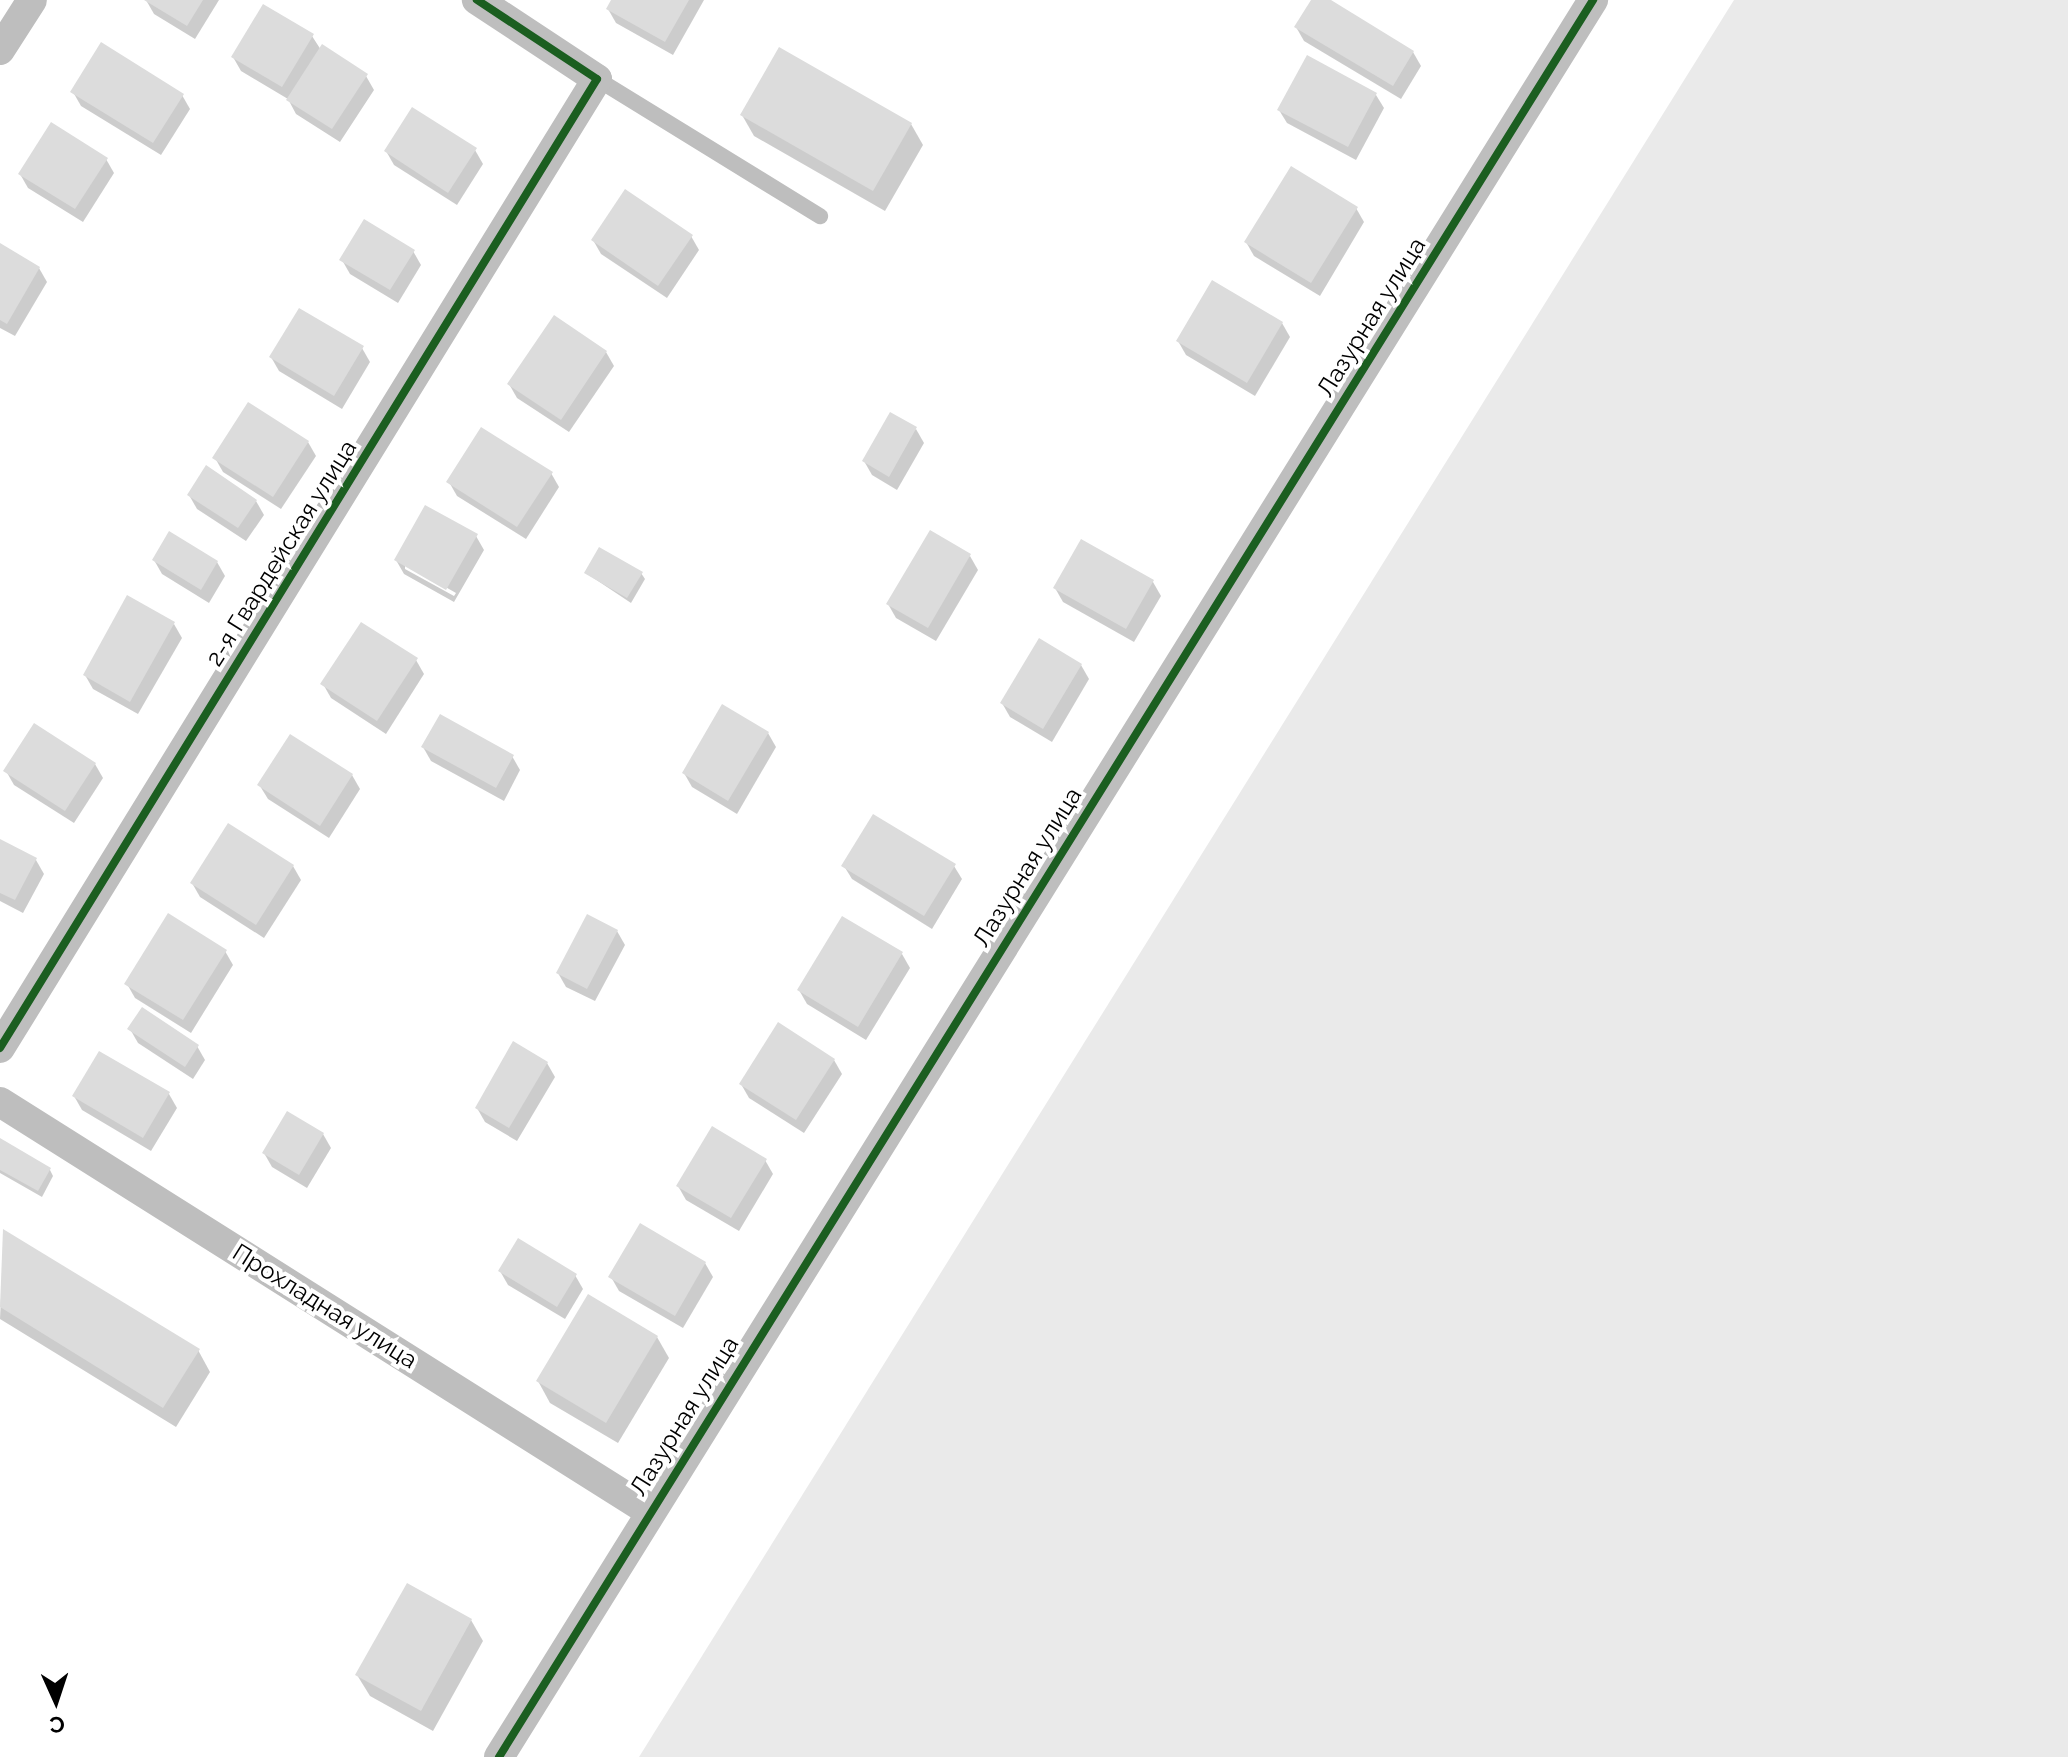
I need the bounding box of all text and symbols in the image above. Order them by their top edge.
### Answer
street label: Лазурная улица [1310,232,1432,402]
street label: 2-я Гвардейская улица [199,434,363,672]
street label: Лазурная улица [966,782,1088,952]
street label: Прохладная улица [227,1237,423,1375]
street label: Лазурная улица [623,1331,745,1501]
north arrow [16,1661,96,1741]
text: С [49,1712,65,1738]

